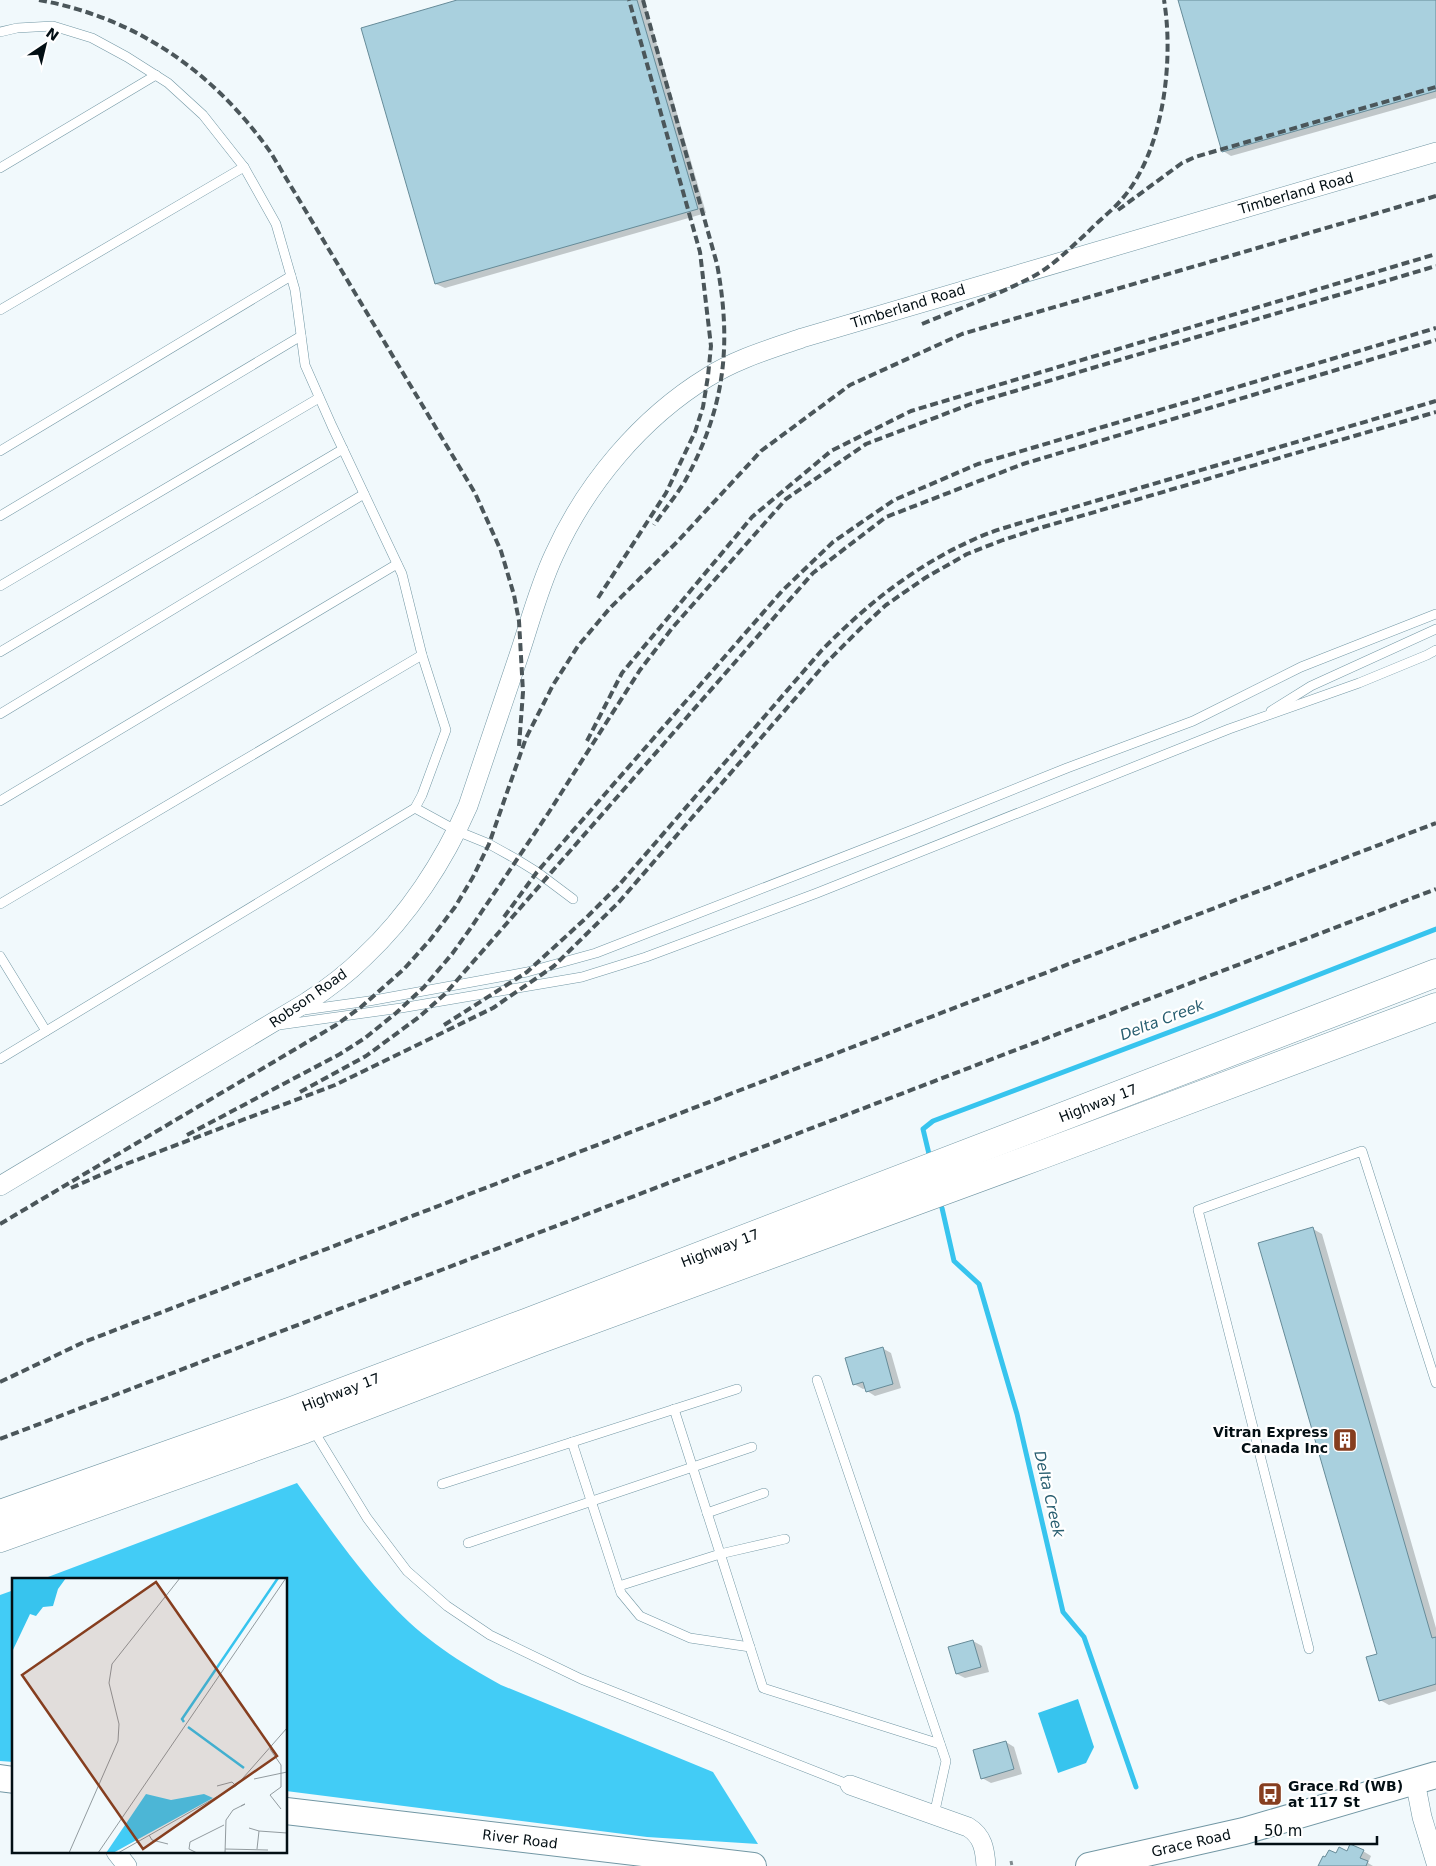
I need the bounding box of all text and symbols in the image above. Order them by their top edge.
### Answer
north arrow [20,20,70,70]
text: N [43,24,62,44]
street label: Timberland Road [1236,169,1355,217]
street label: Timberland Road [848,281,967,331]
street label: Robson Road [266,965,350,1031]
water label: Delta Creek [1117,995,1208,1044]
street label: Highway 17 [1056,1081,1140,1125]
street label: Highway 17 [678,1226,762,1270]
street label: Highway 17 [299,1370,383,1414]
place label: Vitran Express Canada Inc [1213,1424,1328,1456]
building icon: Vitran Express Canada Inc [1332,1427,1358,1453]
water label: Delta Creek [1030,1449,1068,1540]
inset map [12,1578,288,1854]
place label: Grace Rd (WB) at 117 St [1288,1778,1403,1810]
bus stop icon: Grace Rd (WB) at 117 St [1257,1781,1283,1807]
scale bar [1256,1814,1377,1846]
text: 50 m [1264,1822,1302,1840]
street label: River Road [481,1826,559,1852]
street label: Grace Road [1150,1826,1232,1860]

